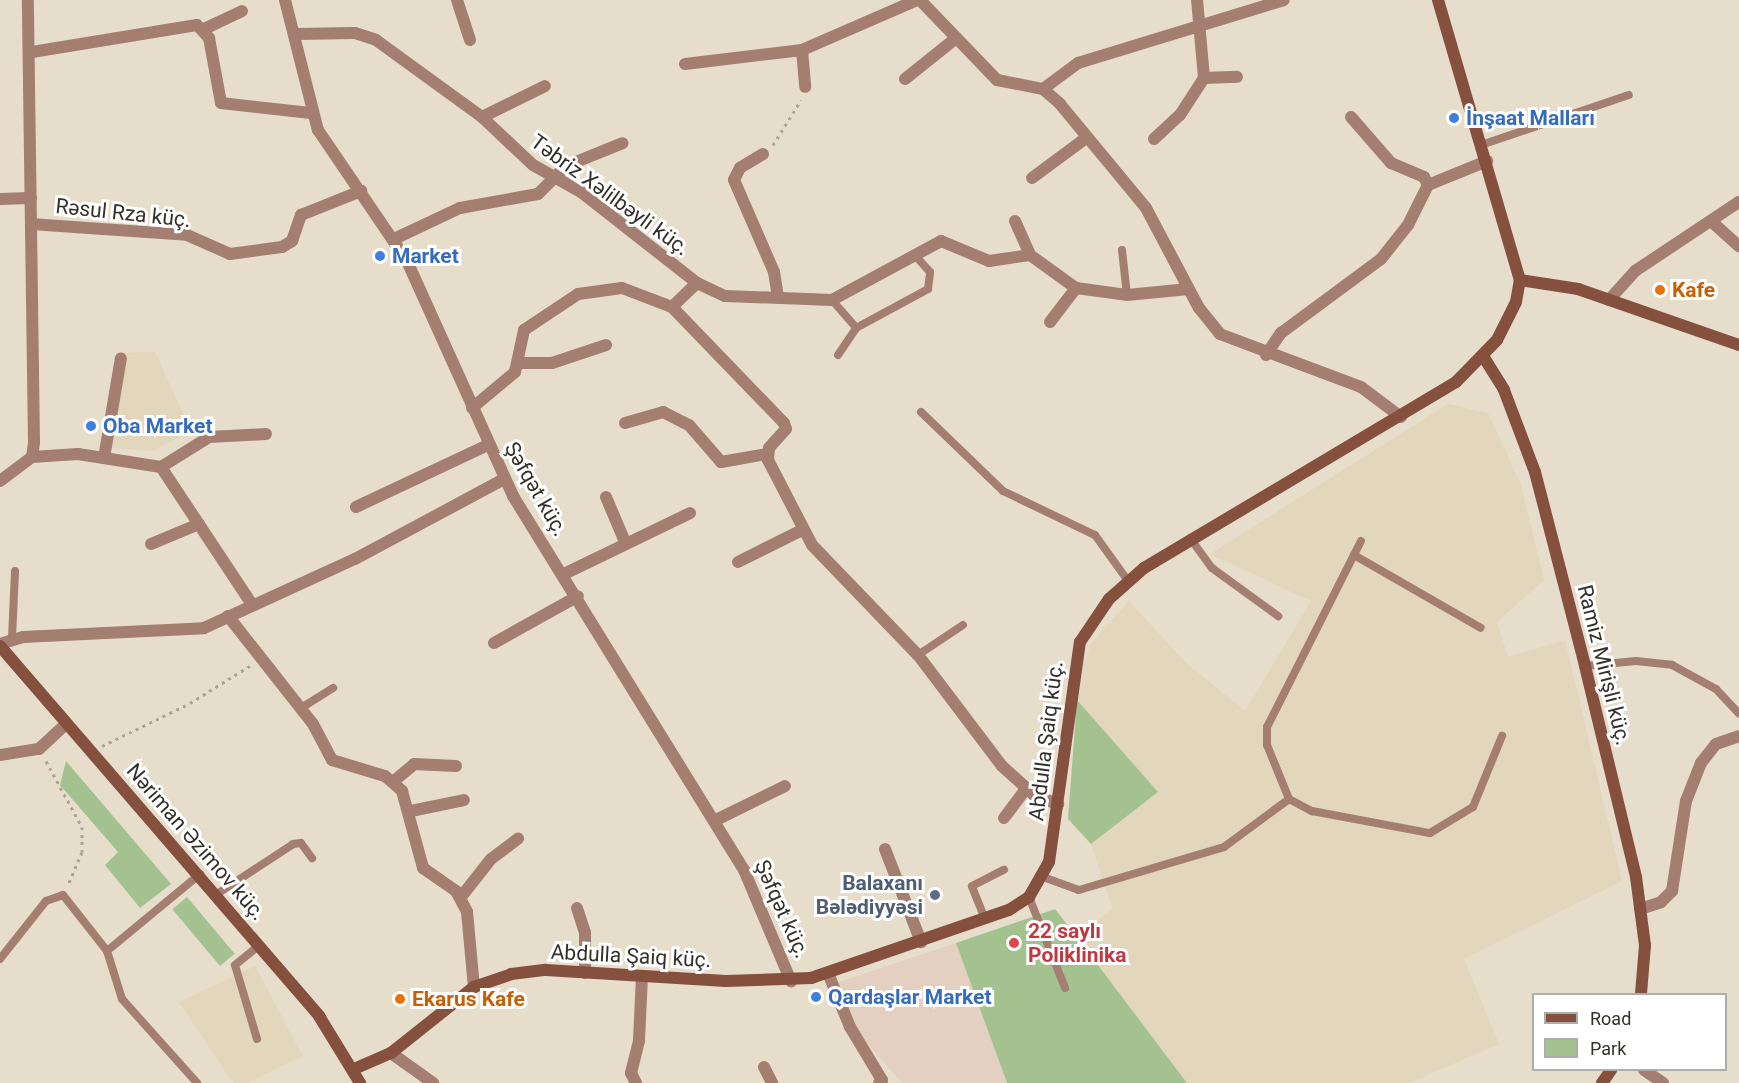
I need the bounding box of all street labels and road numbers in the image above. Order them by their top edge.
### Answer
street label: Təbriz Xəlilbəyli küç. [526,129,694,261]
street label: Rəsul Rza küç. [54,193,192,233]
street label: Şəfqət küç. [499,437,573,541]
street label: Ramiz Mirişli küç. [1572,582,1636,748]
street label: Abdulla Şaiq küç. [1024,660,1068,822]
street label: Nəriman Əzimov küç. [121,759,271,925]
street label: Şəfqət küç. [749,856,815,962]
street label: Abdulla Şaiq küç. [550,939,712,973]

